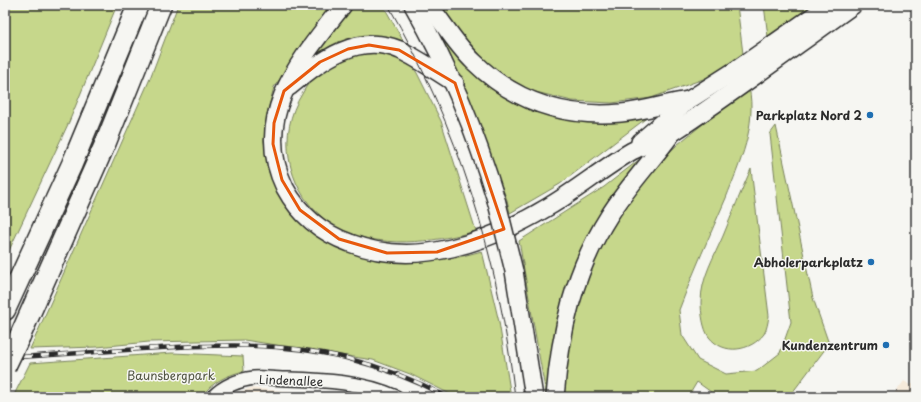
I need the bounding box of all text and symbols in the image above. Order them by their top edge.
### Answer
place label: Parkplatz Nord 2 [756,106,863,124]
marker: Parkplatz Nord 2 [865,110,875,120]
place label: Abholerparkplatz [754,253,863,271]
marker: Abholerparkplatz [866,257,876,267]
place label: Kundenzentrum [782,336,878,354]
marker: Kundenzentrum [881,340,891,350]
park label: Baunsbergpark [127,366,215,384]
street label: Lindenallee [259,370,324,390]

